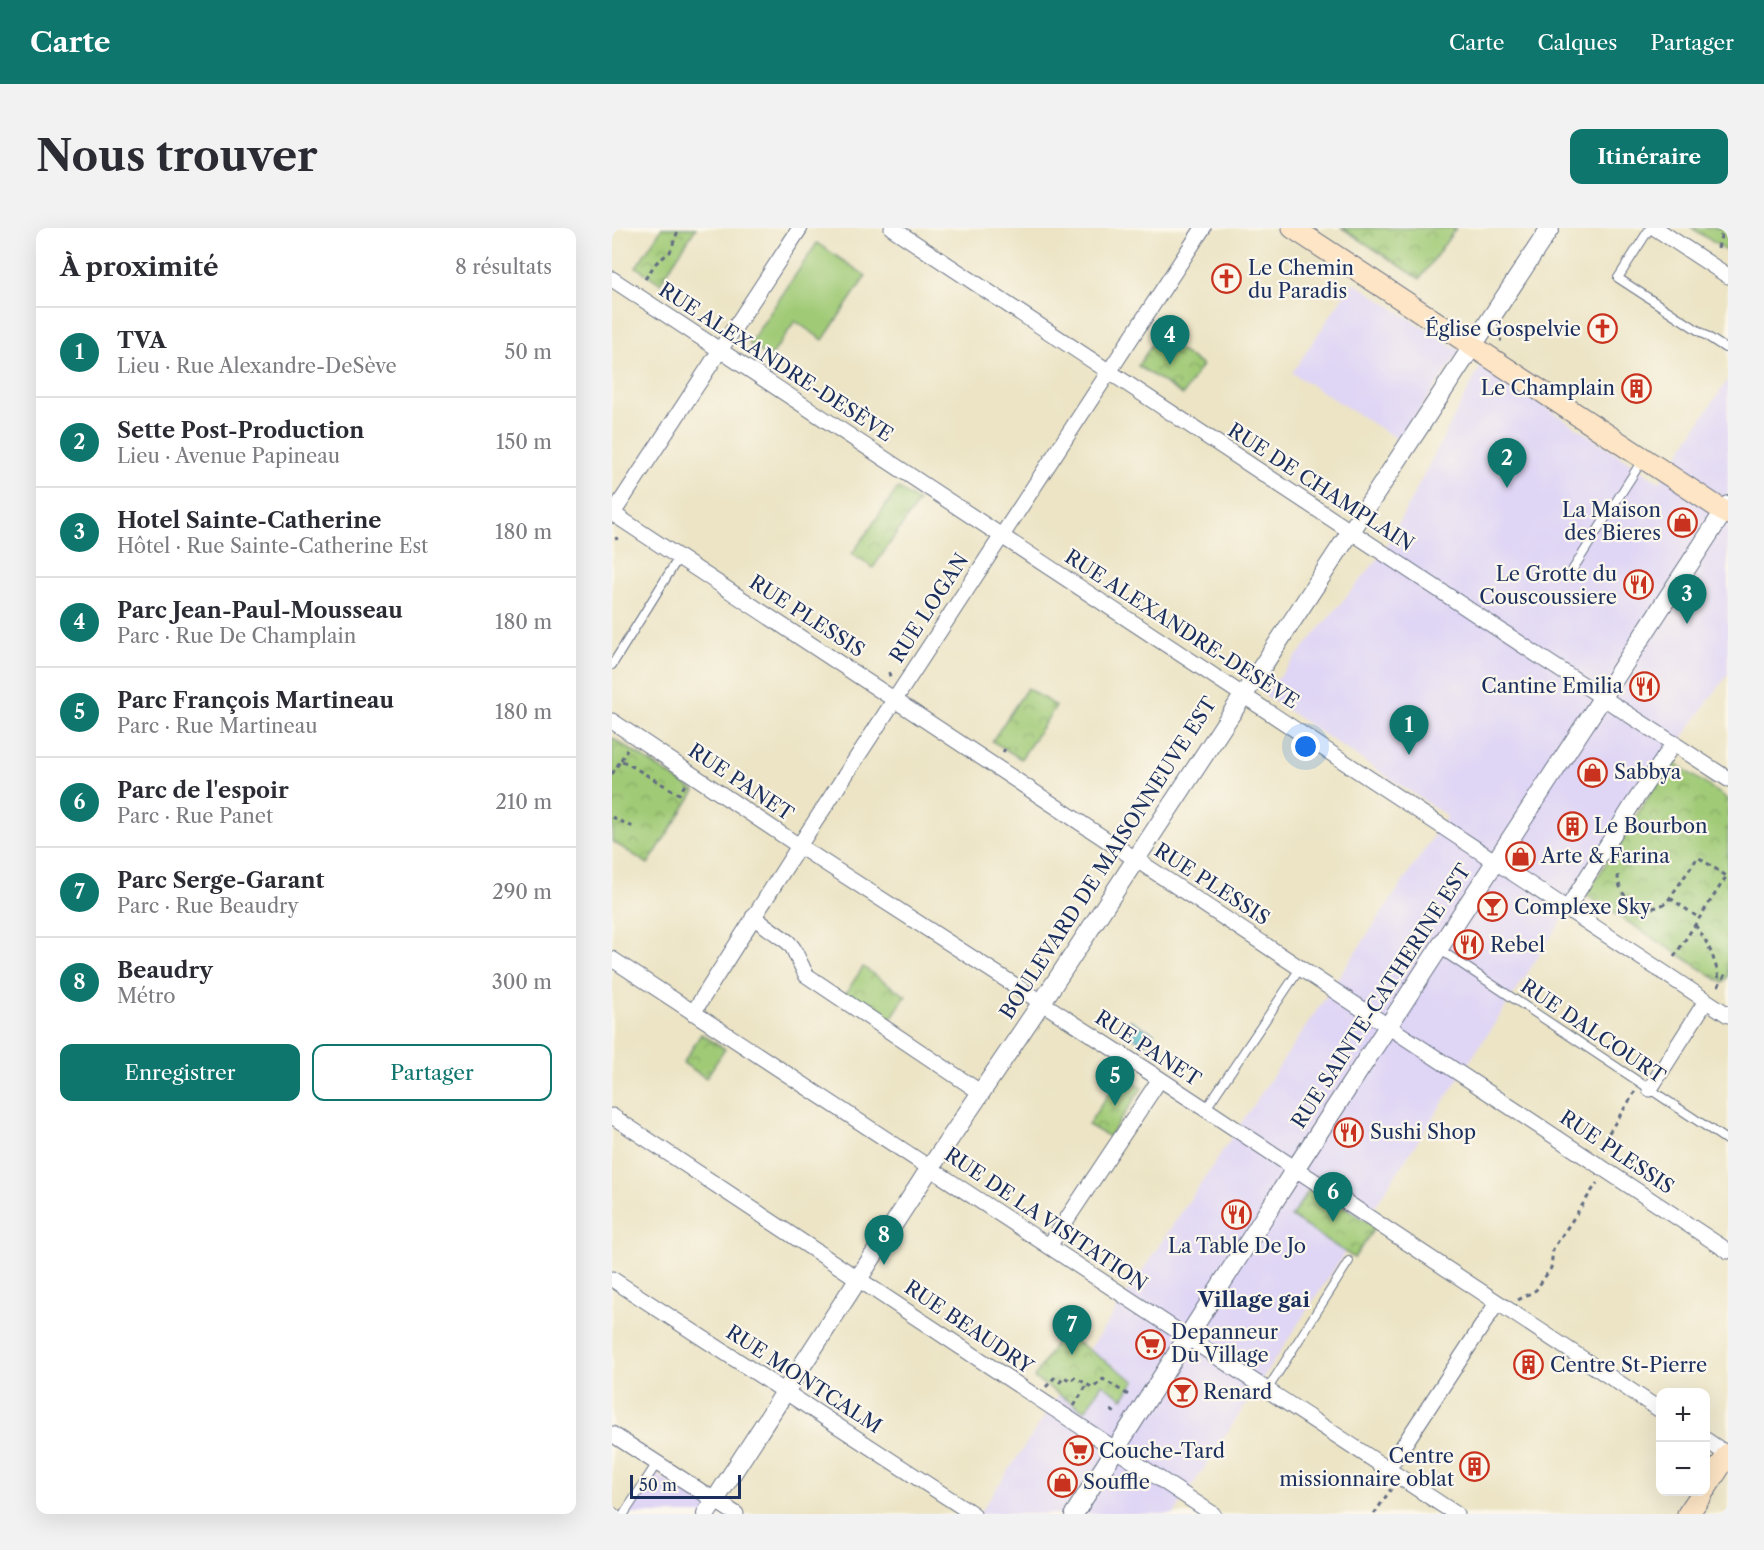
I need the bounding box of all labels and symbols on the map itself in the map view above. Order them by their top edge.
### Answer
place label: Le Chemin du Paradis [1248,256,1354,303]
church icon: Le Chemin du Paradis [1211,263,1243,295]
street label: RUE ALEXANDRE-DESÈVE [655,276,898,447]
church icon: Église Gospelvie [1586,313,1618,345]
pin: 4 [1150,316,1190,365]
place label: Église Gospelvie [1425,316,1581,341]
building icon: Le Champlain [1620,372,1652,404]
place label: Le Champlain [1481,376,1615,400]
street label: RUE DE CHAMPLAIN [1224,418,1418,556]
pin: 2 [1488,438,1526,488]
place label: La Maison des Bieres [1562,498,1661,545]
shop icon: La Maison des Bieres [1666,506,1698,538]
street label: RUE ALEXANDRE-DESÈVE [1061,543,1304,714]
street label: RUE LOGAN [885,549,973,667]
place label: Le Grotte du Couscoussiere [1479,562,1617,609]
restaurant icon: Le Grotte du Couscoussiere [1622,569,1654,601]
street label: RUE PLESSIS [745,570,869,662]
pin: 3 [1668,574,1706,624]
restaurant icon: Cantine Emilia [1628,670,1660,702]
place label: Cantine Emilia [1481,674,1623,698]
street label: BOULEVARD DE MAISONNEUVE EST [995,692,1221,1024]
pin: 1 [1390,706,1428,755]
your location [1291,732,1320,761]
street label: RUE PANET [684,738,798,826]
shop icon: Sabbya [1577,756,1609,788]
place label: Sabbya [1614,760,1682,784]
building icon: Le Bourbon [1557,810,1589,842]
place label: Le Bourbon [1594,814,1708,838]
street label: RUE PLESSIS [1150,838,1274,930]
shop icon: Arte & Farina [1504,840,1536,872]
place label: Arte & Farina [1540,844,1670,868]
street label: RUE SAINTE-CATHERINE EST [1286,859,1476,1133]
bar icon: Complexe Sky [1477,891,1509,923]
place label: Complexe Sky [1514,895,1652,919]
restaurant icon: Rebel [1453,929,1485,961]
place label: Rebel [1490,933,1545,957]
street label: RUE DALCOURT [1516,974,1670,1088]
street label: RUE PANET [1091,1005,1205,1091]
pin: 5 [1096,1056,1134,1106]
street label: RUE PLESSIS [1555,1105,1679,1199]
restaurant icon: Sushi Shop [1333,1116,1365,1148]
place label: Sushi Shop [1370,1120,1476,1144]
street label: RUE DE LA VISITATION [940,1142,1152,1296]
pin: 6 [1314,1172,1352,1222]
restaurant icon: La Table De Jo [1221,1199,1253,1231]
pin: 8 [864,1216,904,1265]
place label: La Table De Jo [1168,1234,1306,1258]
street label: RUE BEAUDRY [900,1275,1039,1379]
district label: Village gai [1197,1287,1311,1312]
pin: 7 [1052,1306,1092,1355]
street label: RUE MONTCALM [722,1320,886,1438]
place label: Depanneur Du Village [1171,1320,1279,1367]
supermarket icon: Depanneur Du Village [1134,1328,1166,1360]
building icon: Centre St-Pierre [1513,1349,1545,1381]
place label: Centre St-Pierre [1550,1353,1707,1377]
bar icon: Renard [1166,1376,1198,1408]
place label: Renard [1203,1380,1272,1404]
supermarket icon: Couche-Tard [1062,1435,1094,1467]
place label: Couche-Tard [1099,1439,1225,1463]
place label: Centre missionnaire oblat [1279,1444,1454,1491]
building icon: Centre missionnaire oblat [1459,1451,1491,1483]
shop icon: Souffle [1046,1466,1078,1498]
place label: Souffle [1083,1470,1150,1494]
scale bar [630,1472,741,1500]

